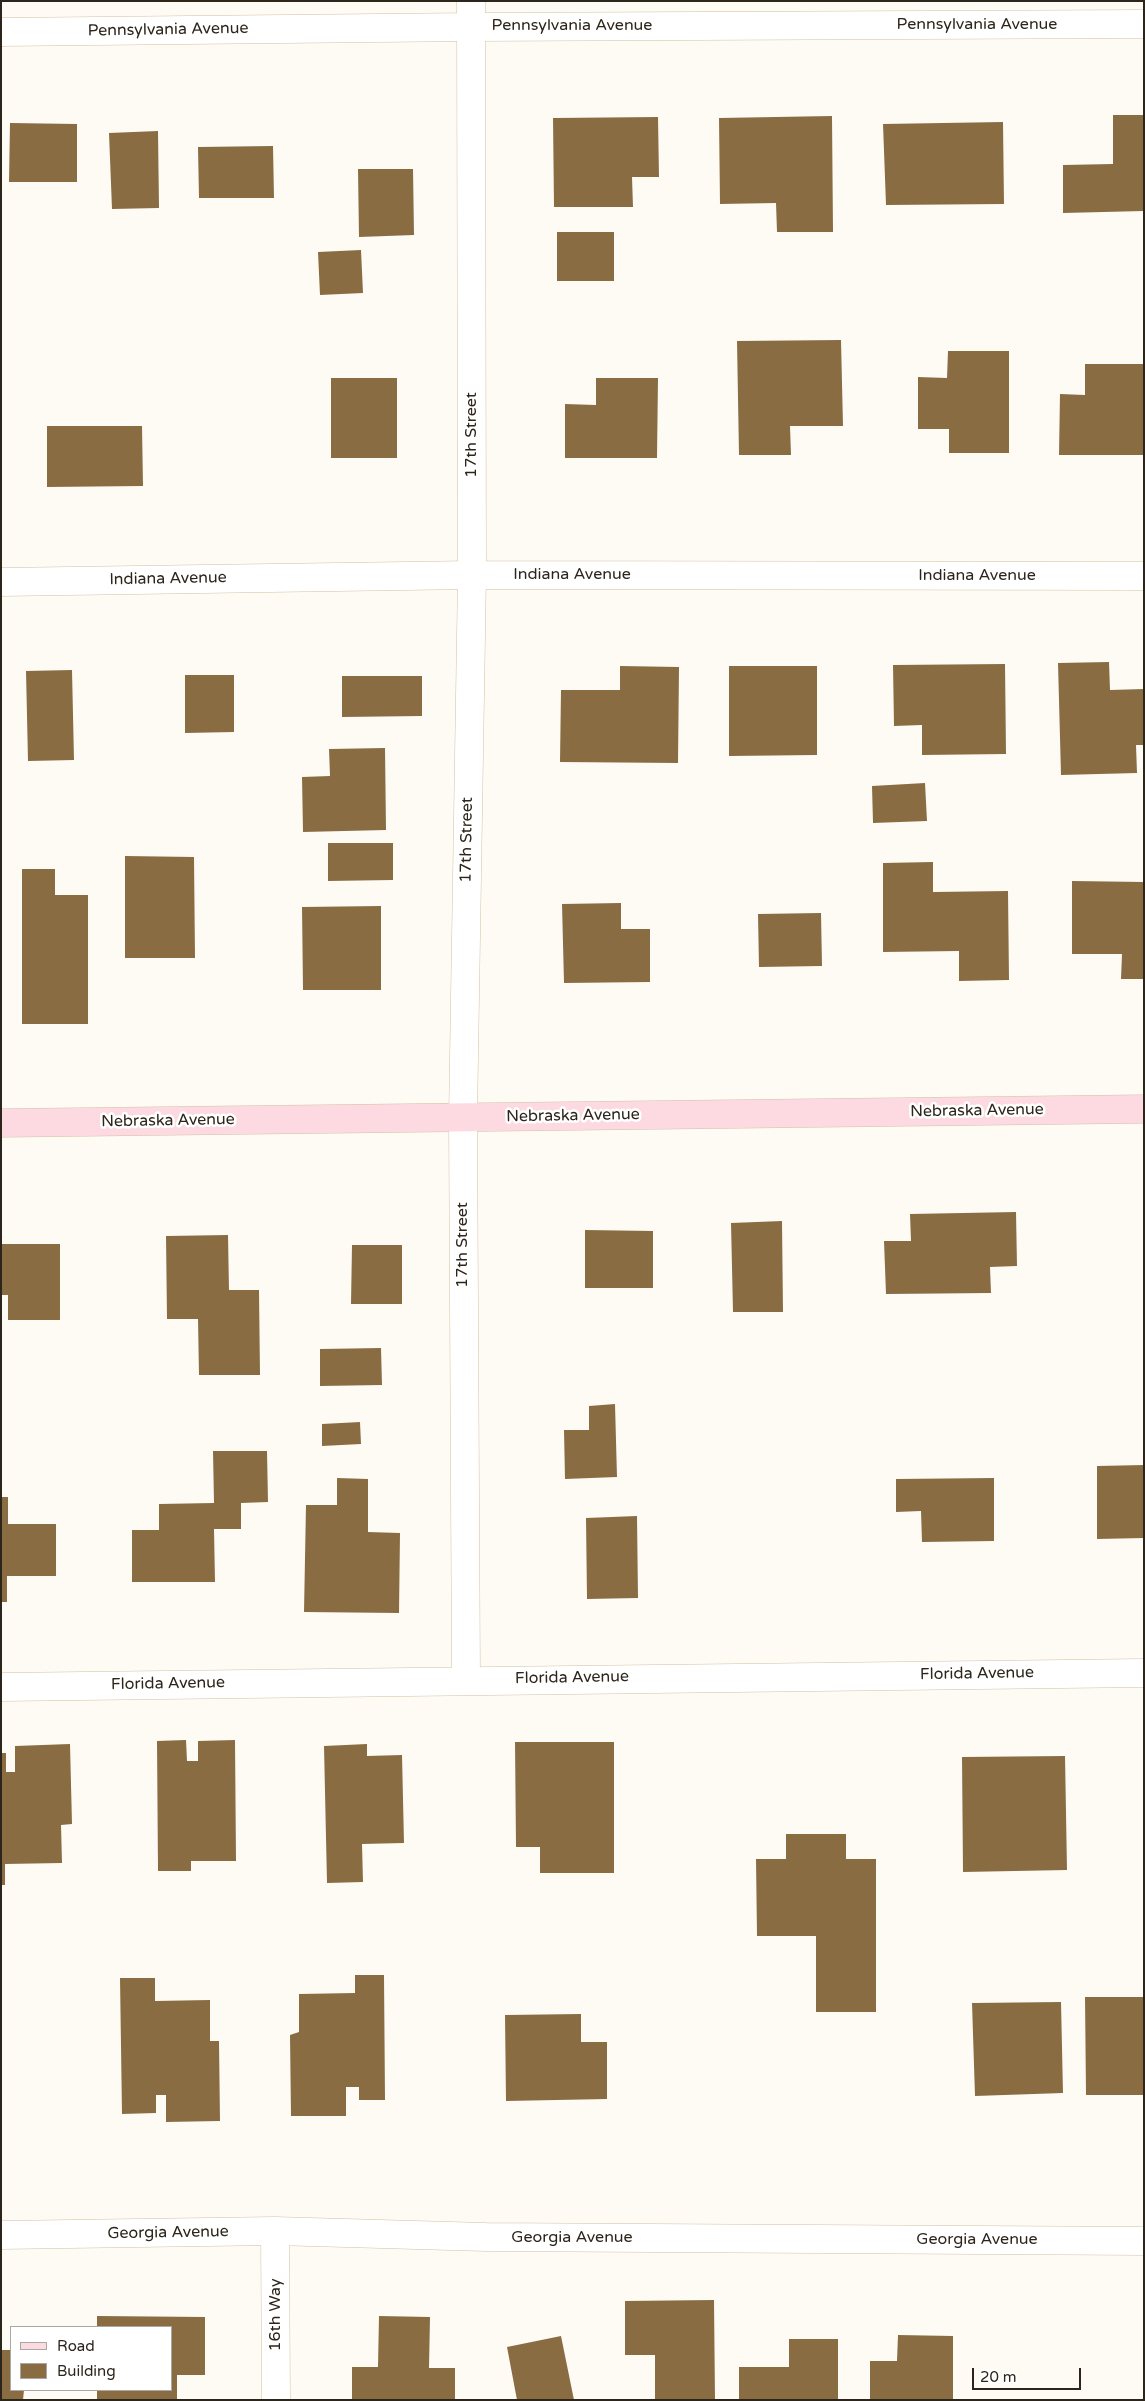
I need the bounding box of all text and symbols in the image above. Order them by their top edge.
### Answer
street label: Pennsylvania Avenue [897,15,1057,35]
street label: Pennsylvania Avenue [492,16,652,36]
street label: Pennsylvania Avenue [87,19,249,41]
street label: 17th Street [462,392,482,478]
street label: Indiana Avenue [513,565,631,585]
street label: Indiana Avenue [918,566,1036,586]
street label: Indiana Avenue [109,568,227,590]
street label: 17th Street [457,797,477,883]
street label: Nebraska Avenue [910,1100,1044,1122]
street label: Nebraska Avenue [506,1105,640,1127]
street label: Nebraska Avenue [101,1110,235,1132]
street label: 17th Street [453,1202,473,1288]
street label: Florida Avenue [920,1663,1034,1685]
street label: Florida Avenue [515,1667,629,1689]
street label: Florida Avenue [111,1673,225,1695]
street label: Georgia Avenue [107,2222,229,2244]
street label: Georgia Avenue [511,2228,633,2248]
street label: Georgia Avenue [916,2230,1038,2250]
street label: 16th Way [266,2278,286,2352]
legend [10,2326,172,2391]
text: Road [57,2337,95,2355]
scale bar [975,2358,1084,2390]
text: Building [57,2362,116,2380]
text: 20 m [980,2368,1017,2386]

